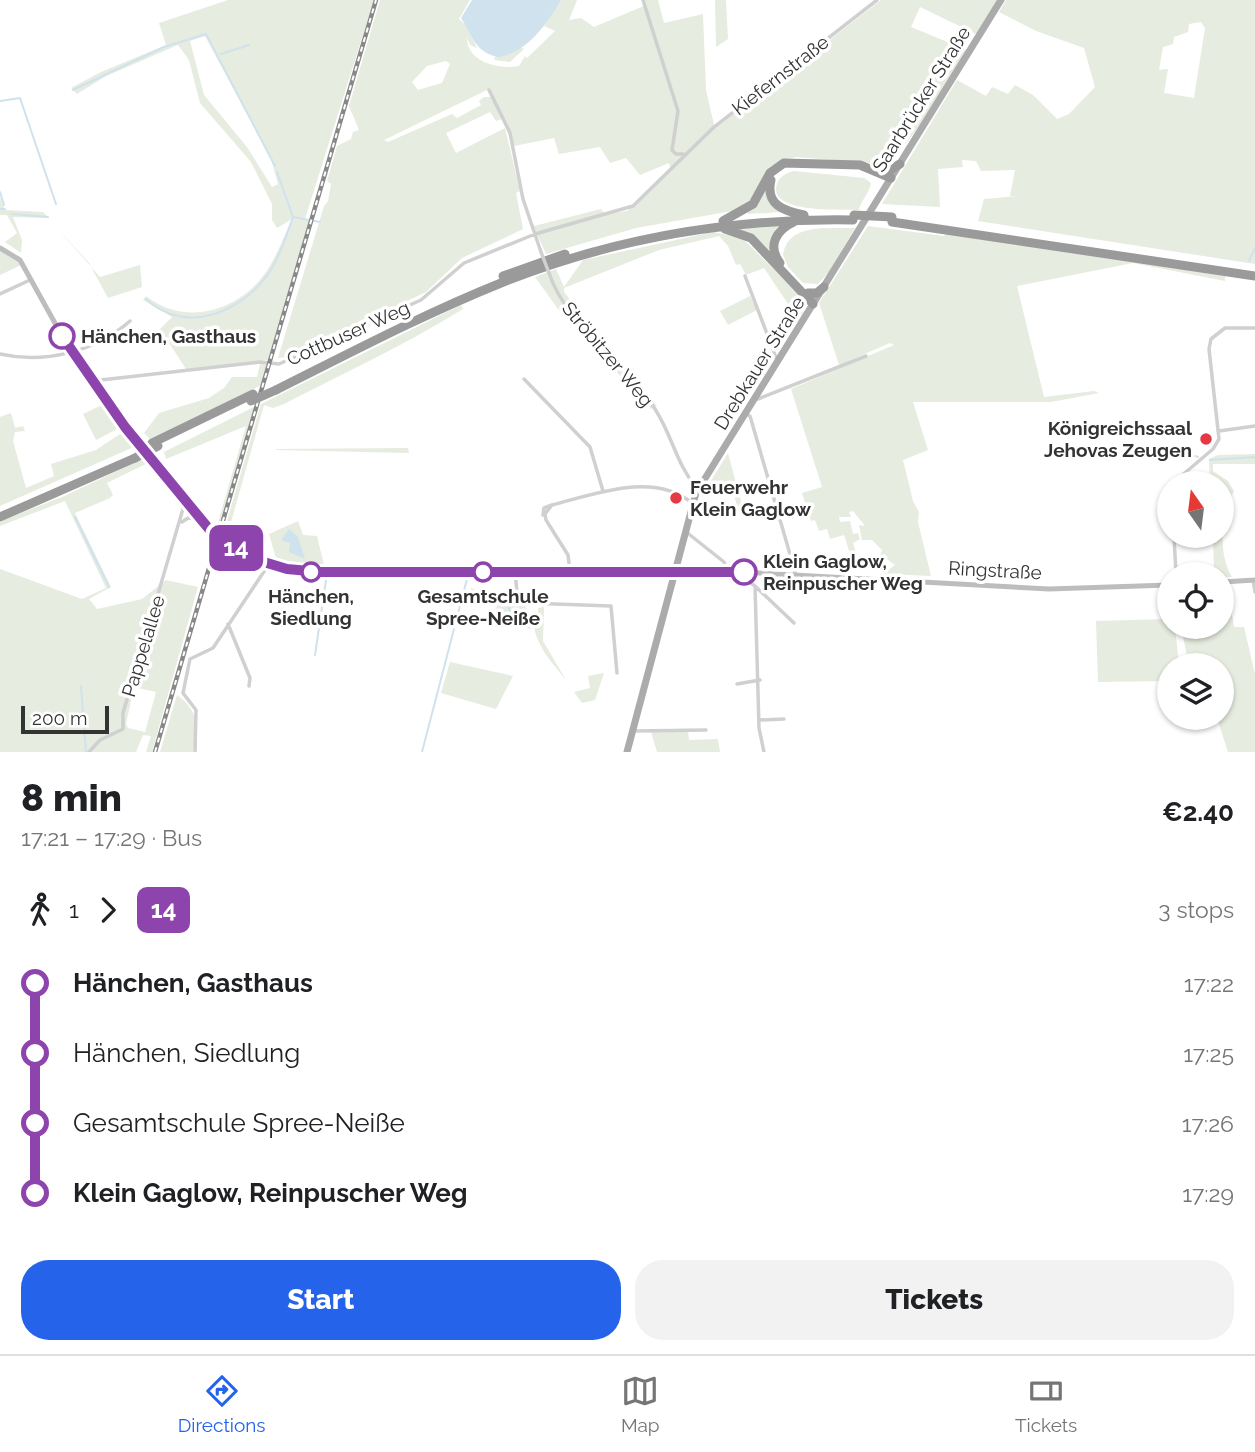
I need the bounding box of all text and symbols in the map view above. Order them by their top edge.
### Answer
street label: Saarbrücker Straße [867,22,975,176]
street label: Kiefernstraße [727,30,833,120]
street label: Drebkauer Straße [709,292,809,434]
street label: Cottbuser Weg [283,296,413,370]
street label: Ströbitzer Weg [558,297,658,411]
marker: Hänchen, Gasthaus [49,323,75,349]
place label: Hänchen, Gasthaus [81,325,256,347]
place label: Königreichssaal Jehovas Zeugen [1044,417,1193,461]
marker: Königreichssaal Jehovas Zeugen [1198,431,1214,447]
north arrow [1157,471,1234,548]
map controls [1157,471,1234,730]
place label: Feuerwehr Klein Gaglow [690,476,811,520]
marker: Feuerwehr Klein Gaglow [668,490,684,506]
line badge: 14 [204,525,268,571]
text: 14 [223,533,249,562]
place label: Klein Gaglow, Reinpuscher Weg [763,550,923,594]
street label: Ringstraße [948,557,1042,583]
marker: Klein Gaglow, Reinpuscher Weg [731,559,757,585]
marker: Hänchen, Siedlung [301,562,321,582]
marker: Gesamtschule Spree-Neiße [473,562,493,582]
button: locate [1157,562,1234,639]
place label: Hänchen, Siedlung [268,585,354,629]
place label: Gesamtschule Spree-Neiße [417,585,549,629]
street label: Pappelallee [117,593,169,699]
button: layers [1157,653,1234,730]
scale bar [21,703,108,735]
text: 200 m [32,707,87,729]
text: 8 min [21,775,122,820]
text: €2.40 [1162,797,1234,827]
text: 17:21 – 17:29 · Bus [21,824,202,851]
icon: walk [21,891,59,929]
icon: forward [89,891,127,929]
text: 14 [151,895,176,924]
text: 1 [69,896,79,923]
text: 3 stops [1158,896,1234,923]
text: Hänchen, Gasthaus [73,968,313,998]
text: 17:22 [1184,970,1234,997]
text: Hänchen, Siedlung [73,1038,300,1068]
text: 17:25 [1183,1040,1234,1067]
text: Gesamtschule Spree-Neiße [73,1108,405,1138]
text: 17:26 [1182,1110,1234,1137]
text: Klein Gaglow, Reinpuscher Weg [73,1178,467,1208]
text: 17:29 [1182,1180,1234,1207]
button: Start [21,1260,621,1340]
button: Tickets [635,1260,1234,1340]
tab: Directions [178,1372,265,1436]
tab: Map [621,1372,660,1436]
tab: Tickets [1015,1372,1077,1436]

